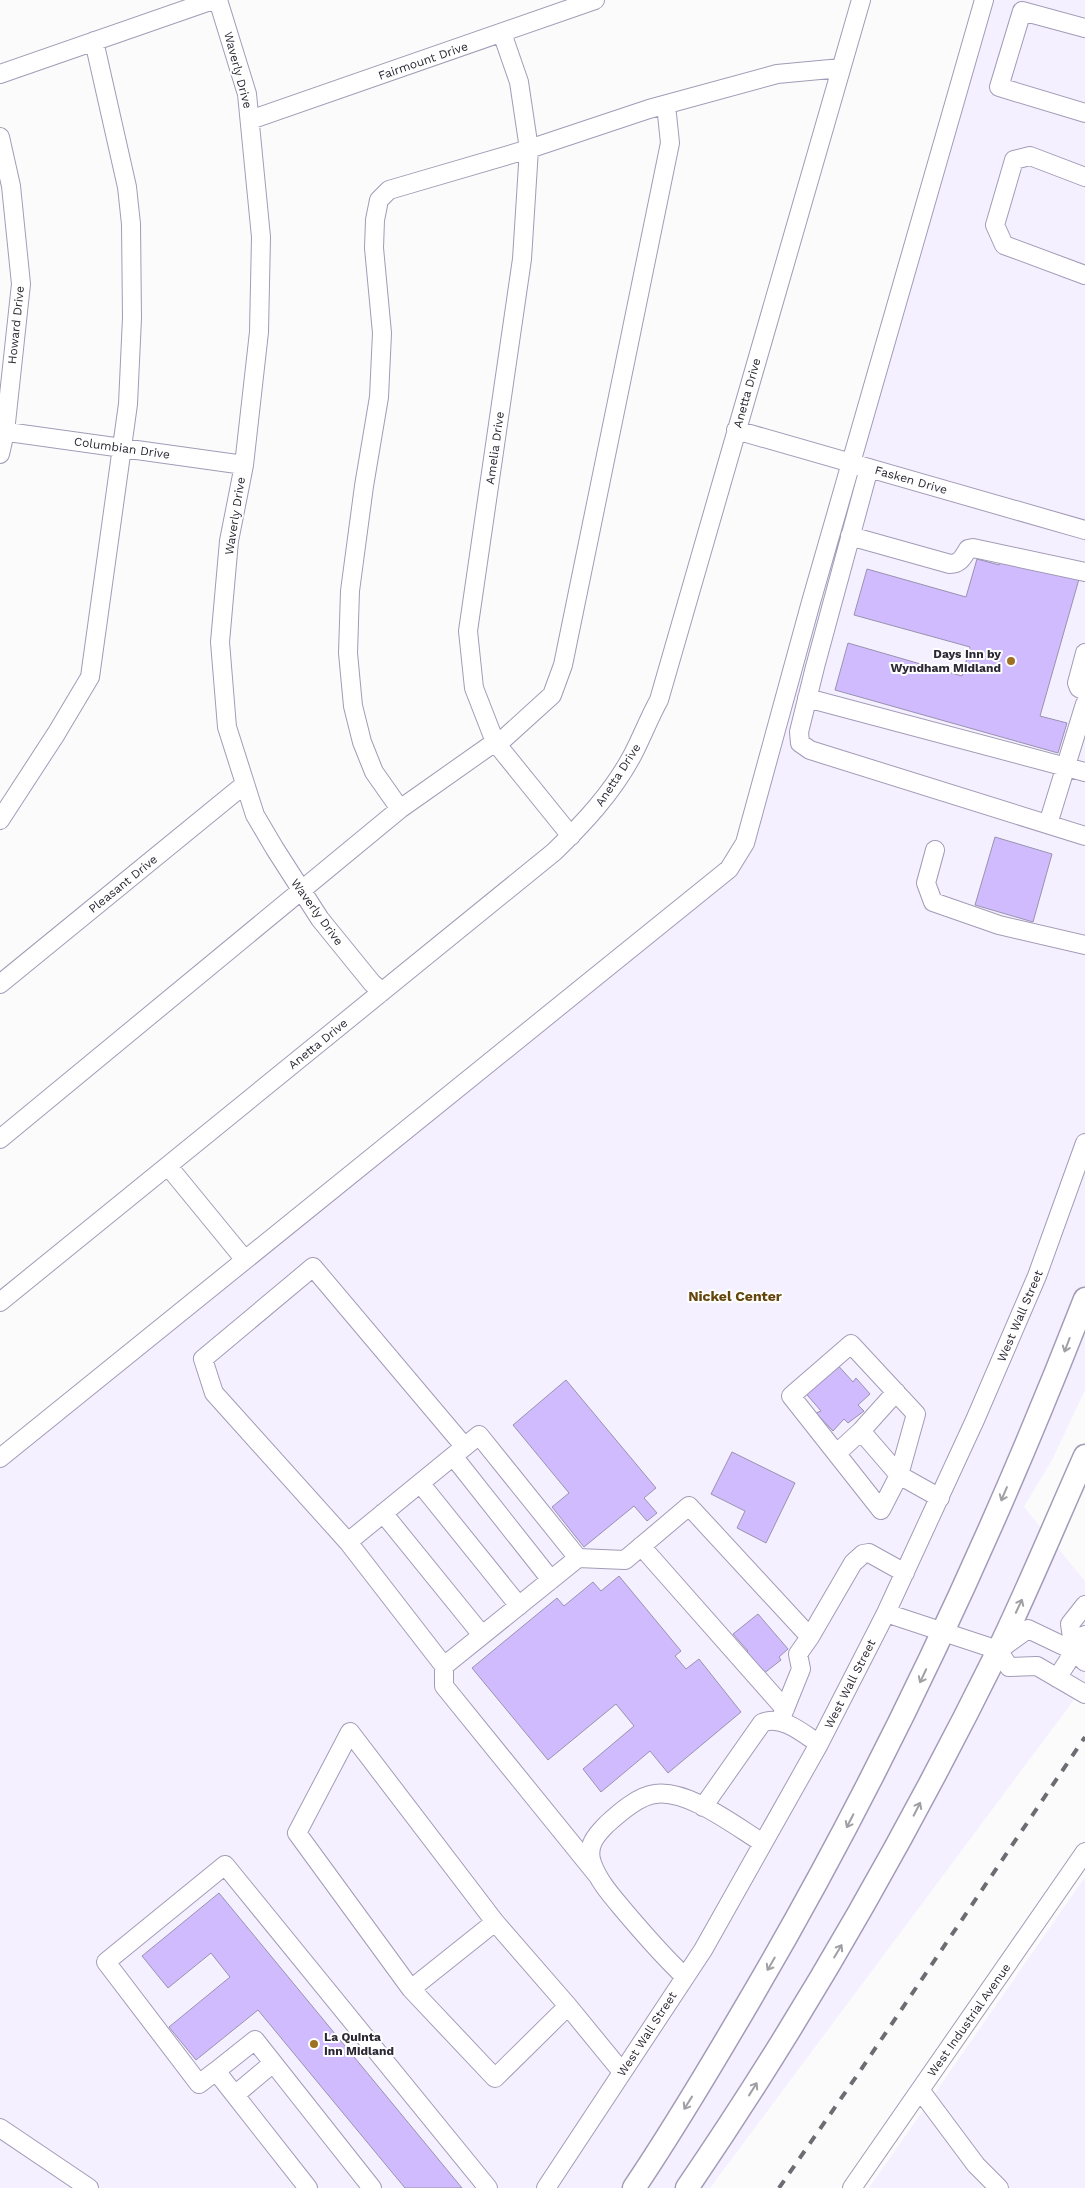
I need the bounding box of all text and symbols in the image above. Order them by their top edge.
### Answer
street label: Waverly Drive [221,30,255,110]
street label: Fairmount Drive [376,39,470,83]
street label: Howard Drive [5,285,27,365]
street label: Anetta Drive [730,356,764,429]
street label: Amelia Drive [483,411,507,485]
street label: Columbian Drive [73,434,171,462]
street label: Fasken Drive [873,463,949,497]
street label: Waverly Drive [222,476,248,556]
place label: Days Inn by Wyndham Midland [890,647,1001,675]
marker: Days Inn by Wyndham Midland [1005,655,1017,667]
street label: Anetta Drive [593,741,643,809]
street label: Pleasant Drive [86,852,160,916]
street label: Waverly Drive [288,876,346,948]
street label: Anetta Drive [286,1016,350,1072]
street label: West Wall Street [994,1268,1046,1364]
district label: Nickel Center [688,1288,782,1304]
one-way arrow [1062,1337,1071,1352]
one-way arrow [998,1486,1008,1501]
one-way arrow [1014,1599,1024,1614]
street label: West Wall Street [821,1637,879,1731]
one-way arrow [918,1668,927,1683]
one-way arrow [913,1802,922,1817]
one-way arrow [845,1814,855,1829]
one-way arrow [834,1944,844,1958]
one-way arrow [766,1956,776,1970]
street label: West Industrial Avenue [925,1961,1013,2079]
street label: West Wall Street [614,1989,680,2079]
place label: La Quinta Inn Midland [324,2030,394,2058]
marker: La Quinta Inn Midland [308,2038,320,2050]
one-way arrow [748,2083,758,2097]
one-way arrow [682,2096,693,2110]

